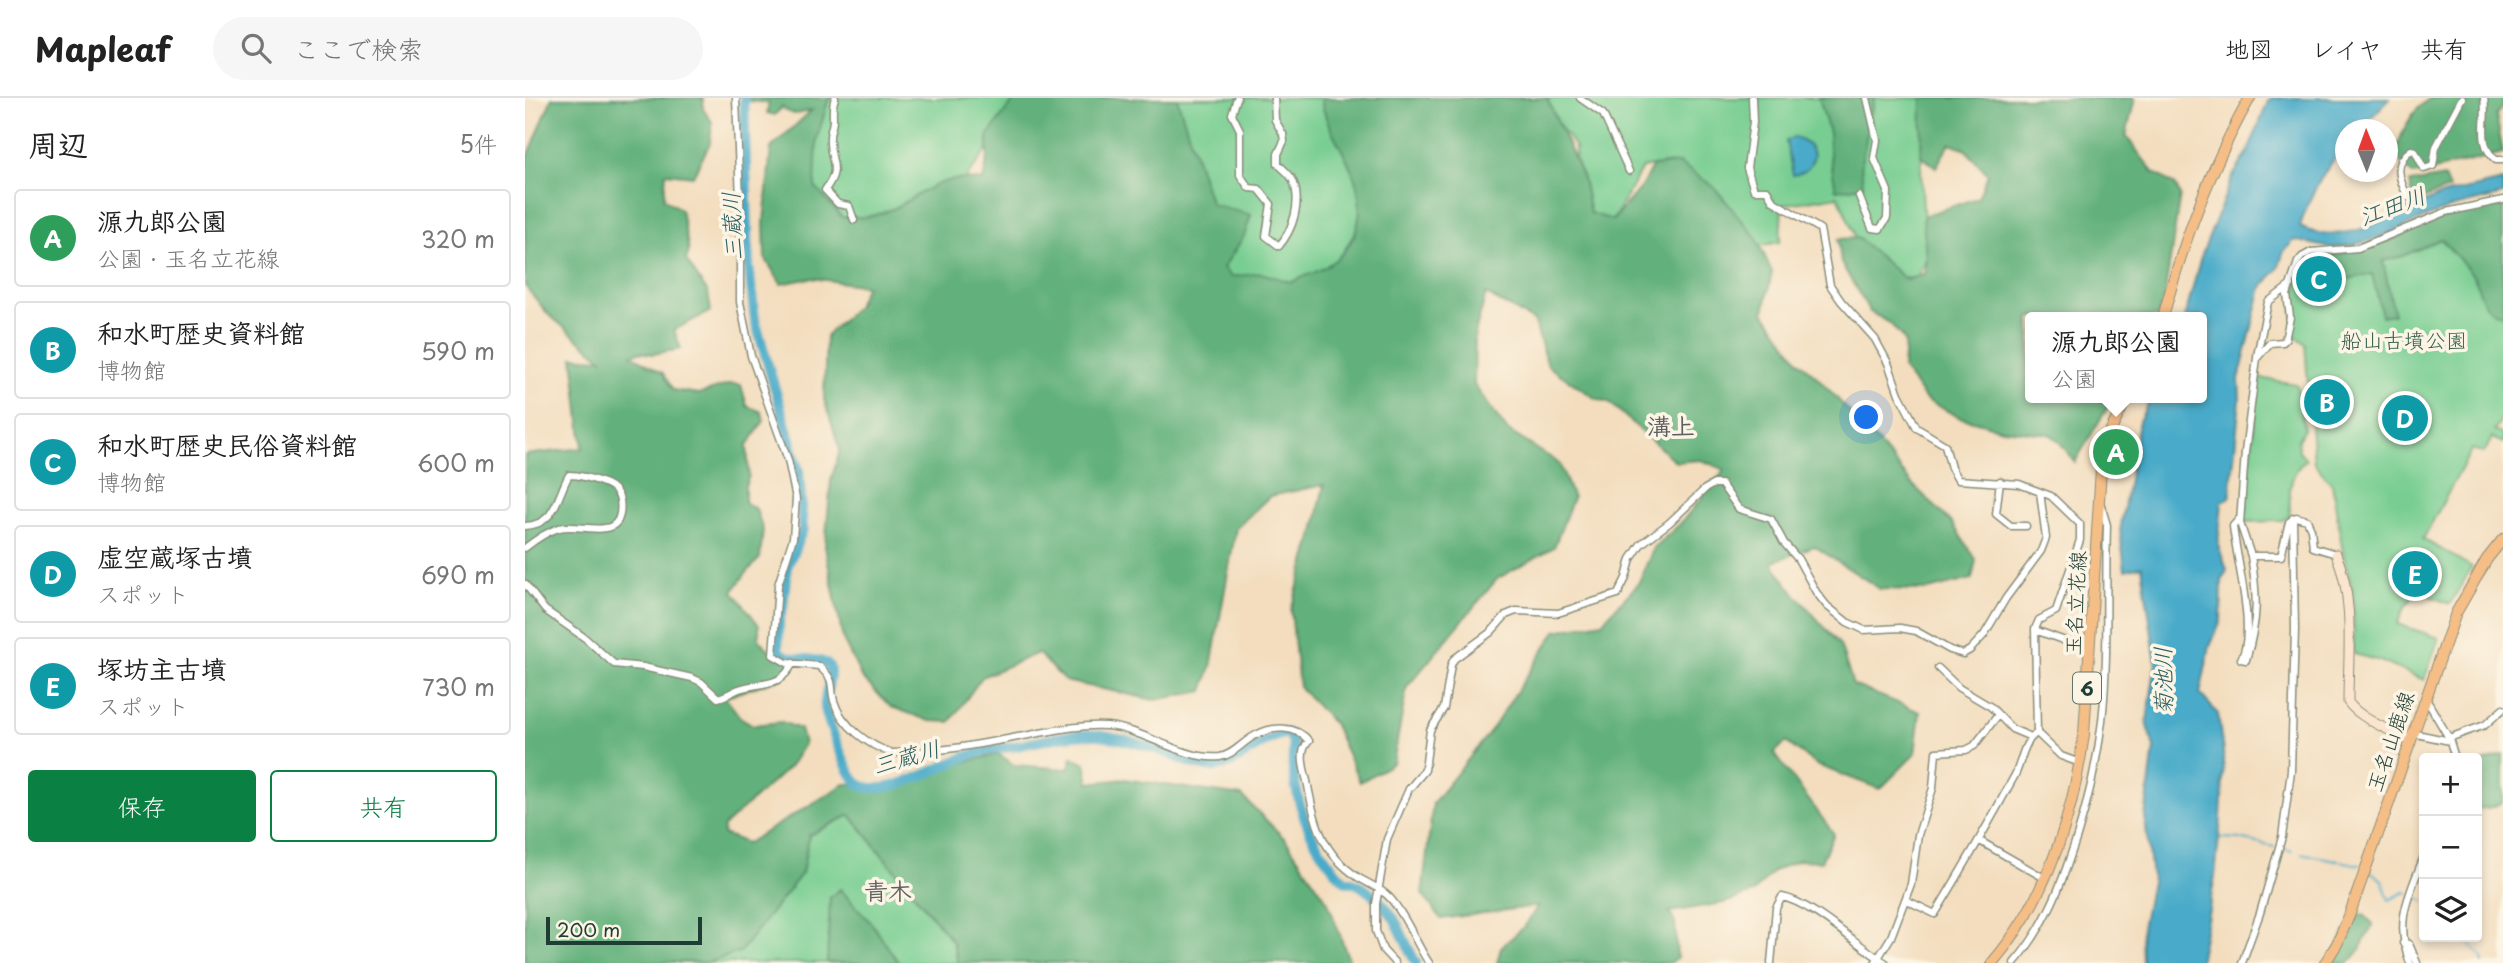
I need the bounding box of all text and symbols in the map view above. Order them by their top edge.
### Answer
search box [213,17,703,80]
text: Mapleaf [35,23,171,73]
icon: search [237,29,275,67]
text: ここで検索 [293,29,423,68]
text: 地図 [2225,30,2273,66]
text: レイヤ [2311,30,2382,66]
text: 共有 [2420,30,2468,66]
north arrow [2335,119,2398,182]
text: 周辺 [28,121,88,166]
text: 5件 [459,126,497,161]
water label: 江田川 [2354,177,2430,233]
water label: 三蔵川 [712,191,750,261]
text: 源九郎公園 [97,201,227,240]
text: A [44,221,62,256]
text: 320 m [421,221,495,256]
text: 公園 · 玉名立花線 [97,240,280,275]
pin: C [2296,253,2342,305]
popup [2025,312,2207,403]
text: 和水町歴史資料館 [97,313,305,352]
text: 源九郎公園 [2051,321,2181,360]
park label: 船山古墳公園 [2341,323,2467,355]
text: B [45,333,61,368]
text: 590 m [421,333,495,368]
text: 博物館 [97,352,166,387]
text: 公園 [2051,360,2097,395]
pin: B [2304,376,2350,428]
pin: D [2382,392,2428,444]
your location [1849,400,1883,434]
district label: 溝上 [1647,407,1695,443]
text: 和水町歴史民俗資料館 [97,425,357,464]
pin: A [2093,426,2139,478]
text: C [44,445,62,480]
text: 600 m [417,445,495,480]
text: 博物館 [97,464,166,499]
text: 虚空蔵塚古墳 [97,537,253,576]
pin: E [2392,548,2438,600]
street label: 玉名立花線 [2055,550,2093,656]
text: D [44,557,62,592]
text: 690 m [421,557,495,592]
text: スポット [97,576,189,611]
water label: 菊池川 [2144,646,2180,716]
text: 塚坊主古墳 [97,649,227,688]
text: E [46,669,60,704]
text: 730 m [422,669,495,704]
road number: 6 [2073,673,2101,704]
street label: 玉名山鹿線 [2357,686,2421,796]
text: スポット [97,688,189,723]
water label: 三蔵川 [868,730,944,782]
map controls [2419,753,2482,942]
button: + [2419,753,2482,816]
button: 保存 [28,770,256,842]
button: 共有 [270,770,497,842]
button: − [2419,816,2482,879]
district label: 青木 [864,872,912,908]
button: layers [2419,879,2482,942]
scale bar [546,914,702,946]
text: 200 m [557,915,620,943]

